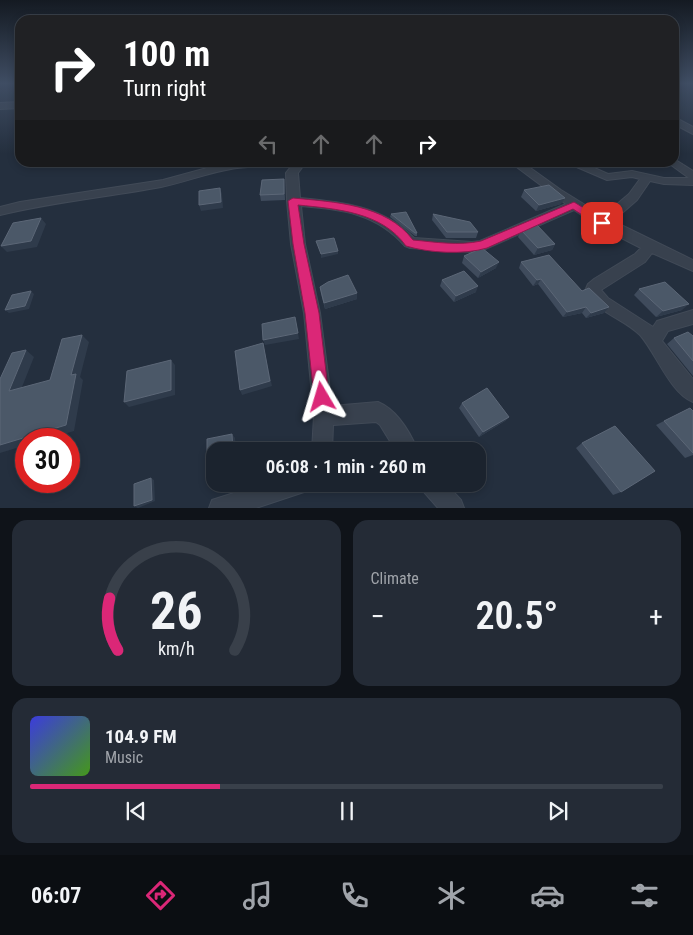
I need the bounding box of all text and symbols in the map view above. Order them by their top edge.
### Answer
text: 100 m [123,34,210,75]
icon: right [40,35,105,100]
text: Turn right [123,76,206,101]
icon: left [254,130,282,158]
icon: ahead [307,130,335,158]
icon: ahead [360,130,388,158]
icon: right [413,130,441,158]
pin [581,202,623,244]
icon: arrive [588,209,616,237]
position arrow [295,370,347,422]
speed limit sign: 30 [15,428,80,493]
text: 06:08 · 1 min · 260 m [266,455,426,478]
text: Climate [371,569,419,588]
text: 26 [150,581,203,642]
text: 20.5° [475,594,558,638]
text: − [371,600,385,633]
text: + [649,600,663,633]
text: km/h [158,638,195,659]
text: 104.9 FM [105,725,177,748]
text: Music [105,748,143,767]
icon: previous [122,797,150,825]
icon: pause [333,797,361,825]
icon: next [544,797,572,825]
icon: directions [143,878,178,913]
icon: music [240,878,275,913]
icon: phone [337,878,372,913]
icon: climate [434,878,469,913]
icon: car [530,878,565,913]
icon: filters [627,878,662,913]
text: 06:07 [31,883,81,908]

